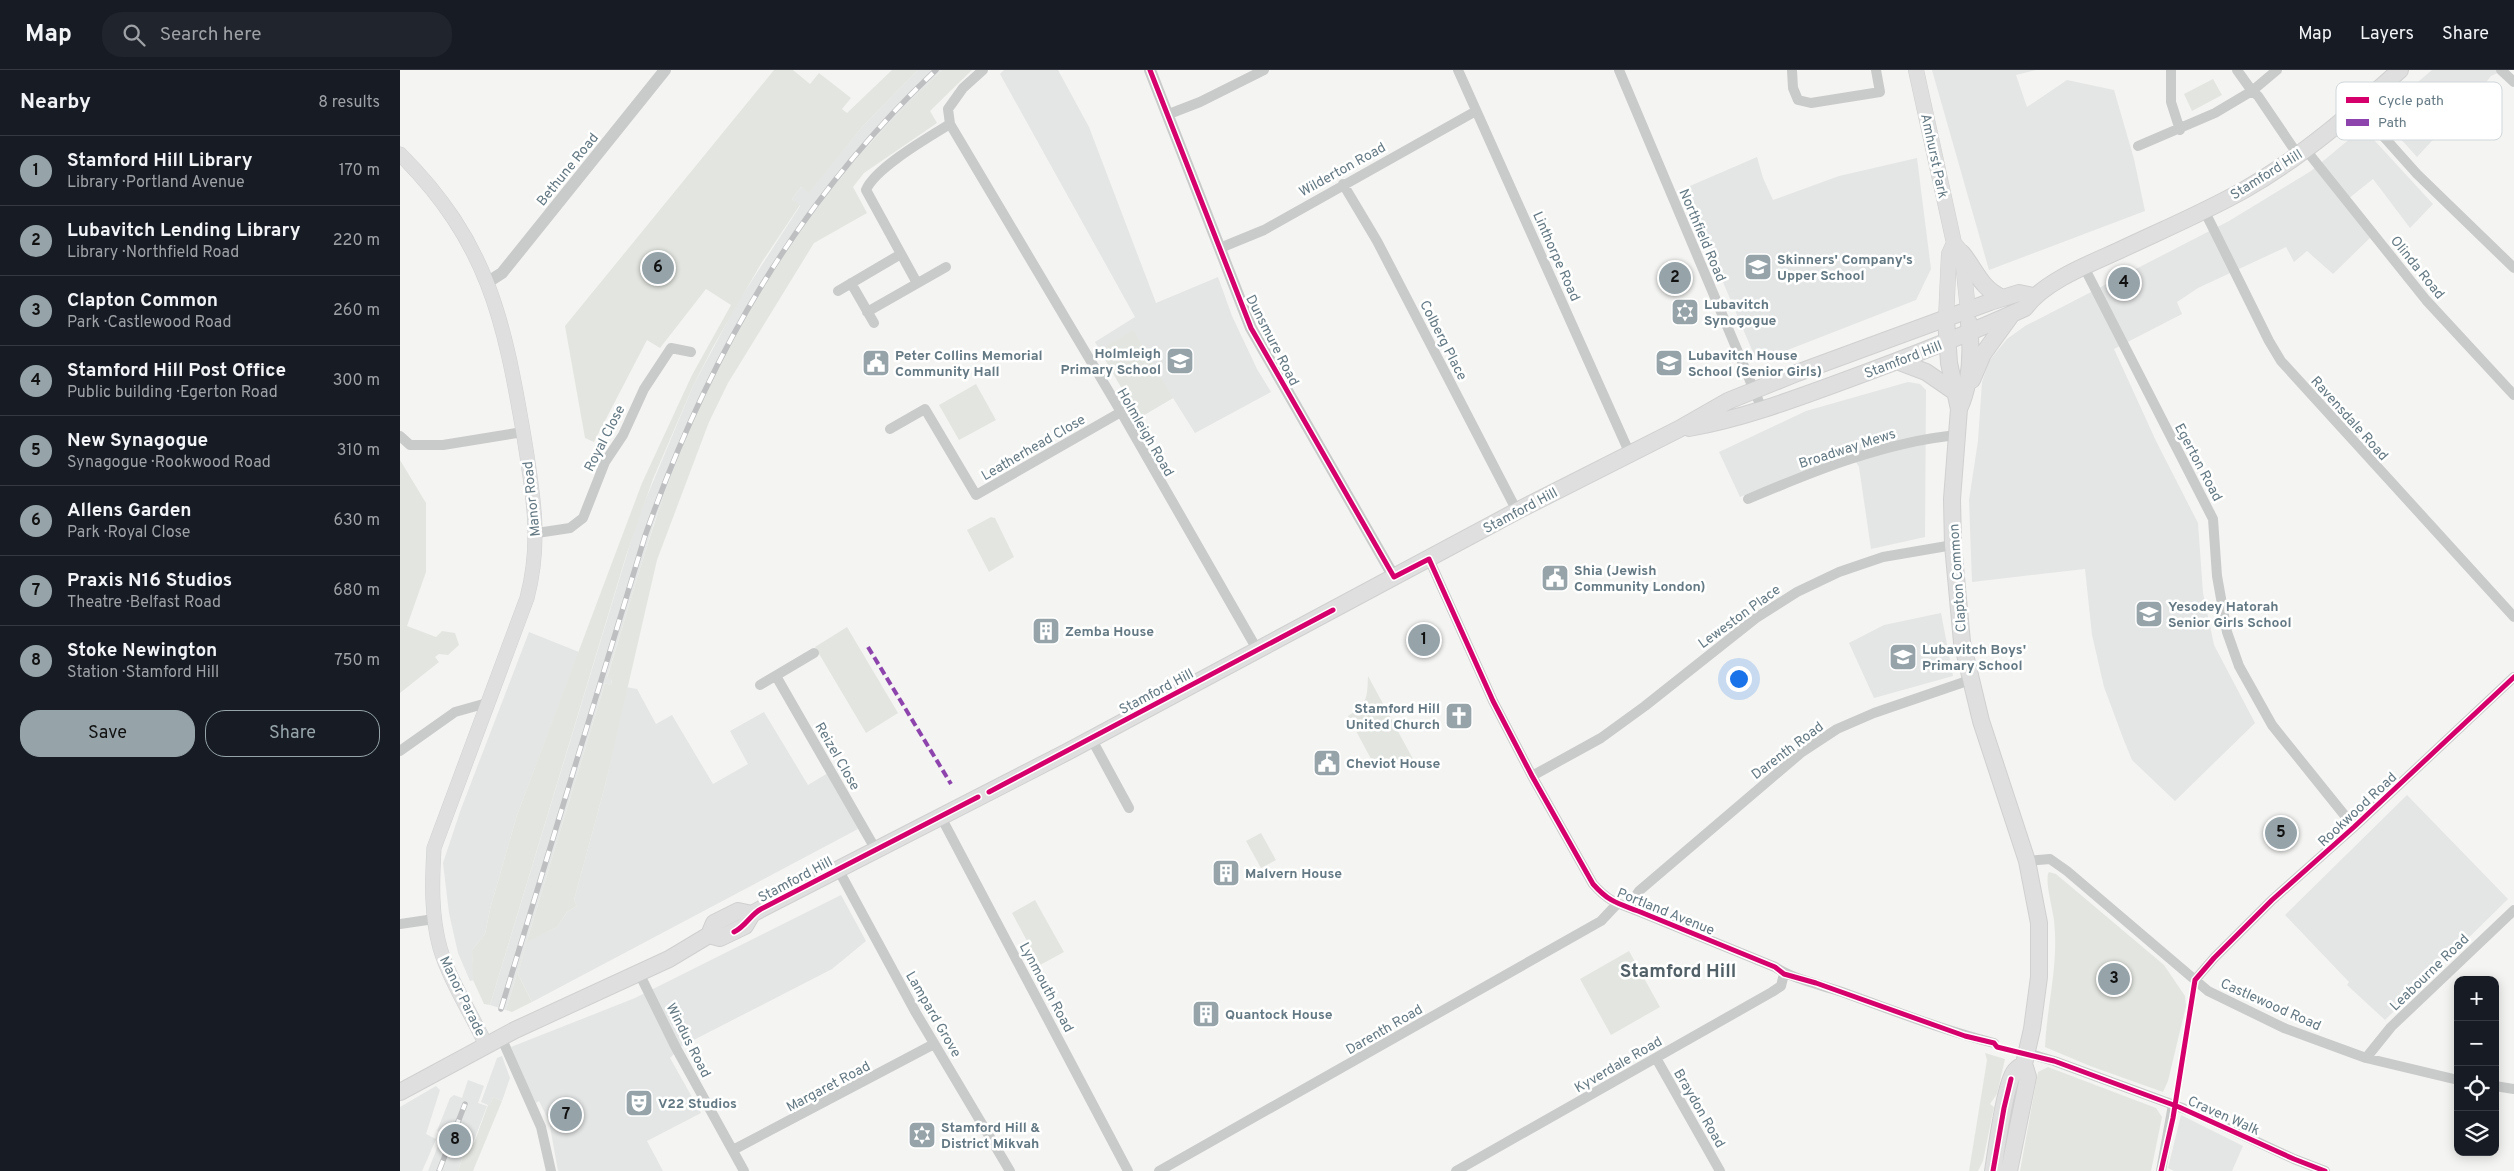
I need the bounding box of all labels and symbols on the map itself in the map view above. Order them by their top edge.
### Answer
legend [2336,82,2502,140]
text: Cycle path [2378,93,2444,110]
street label: Amhurst Park [1916,112,1951,200]
text: Path [2378,115,2407,132]
street label: Bethune Road [534,130,603,210]
street label: Wilderton Road [1296,139,1389,201]
street label: Stamford Hill [2228,146,2306,204]
street label: Northfield Road [1674,187,1729,285]
street label: Linthorpe Road [1528,209,1583,304]
street label: Olinda Road [2386,233,2448,303]
pin: 6 [642,249,674,287]
school or university icon: Skinners' Company's Upper School [1743,252,1773,282]
place label: Skinners' Company's Upper School [1777,252,1913,285]
pin: 2 [1659,259,1691,297]
pin: 4 [2108,264,2140,302]
street label: Dunsmure Road [1241,292,1302,389]
synagogue icon: Lubavitch Synogogue [1670,297,1700,327]
place label: Lubavitch Synogogue [1704,297,1777,330]
street label: Colberg Place [1415,298,1470,383]
street label: Stamford Hill [1862,338,1945,383]
place label: Holmleigh Primary School [1060,346,1161,379]
school or university icon: Holmleigh Primary School [1165,346,1195,376]
public building icon: Peter Collins Memorial Community Hall [861,348,891,378]
place label: Peter Collins Memorial Community Hall [895,348,1043,381]
school or university icon: Lubavitch House School (Senior Girls) [1654,348,1684,378]
place label: Lubavitch House School (Senior Girls) [1688,348,1822,381]
street label: Ravensdale Road [2307,373,2391,465]
street label: Holmleigh Road [1112,385,1177,480]
street label: Royal Close [581,403,629,475]
street label: Leatherhead Close [979,412,1089,485]
street label: Egerton Road [2170,421,2225,504]
street label: Broadway Mews [1797,426,1898,473]
street label: Manor Road [520,460,545,537]
street label: Stamford Hill [1481,485,1561,538]
street label: Clapton Common [1946,523,1971,633]
public building icon: Shia (Jewish Community London) [1540,563,1570,593]
place label: Shia (Jewish Community London) [1574,563,1706,596]
street label: Leweston Place [1695,582,1784,653]
school or university icon: Yesodey Hatorah Senior Girls School [2134,599,2164,629]
place label: Yesodey Hatorah Senior Girls School [2168,599,2292,632]
building icon: Zemba House [1031,616,1061,646]
pin: 1 [1408,621,1440,659]
place label: Zemba House [1065,624,1154,641]
school or university icon: Lubavitch Boys' Primary School [1888,642,1918,672]
place label: Lubavitch Boys' Primary School [1922,642,2026,675]
street label: Stamford Hill [1117,666,1197,719]
your location [1726,666,1752,692]
place label: Stamford Hill United Church [1346,701,1440,734]
church icon: Stamford Hill United Church [1444,701,1474,731]
street label: Darenth Road [1748,719,1827,784]
street label: Reizel Close [810,720,863,794]
public building icon: Cheviot House [1312,748,1342,778]
place label: Cheviot House [1346,756,1440,773]
street label: Rookwood Road [2315,769,2401,851]
pin: 5 [2265,814,2297,852]
street label: Stamford Hill [756,854,836,907]
building icon: Malvern House [1211,858,1241,888]
place label: Malvern House [1245,866,1342,883]
street label: Portland Avenue [1614,885,1717,940]
street label: Leabourne Road [2387,931,2473,1015]
street label: Lynmouth Road [1015,940,1076,1036]
street label: Manor Parade [435,954,488,1040]
district label: Stamford Hill [1620,960,1736,984]
pin: 3 [2098,960,2130,998]
street label: Lampard Grove [901,969,964,1061]
street label: Castlewood Road [2217,976,2323,1035]
building icon: Quantock House [1191,999,1221,1029]
street label: Windus Road [662,1001,714,1081]
street label: Darenth Road [1343,1001,1426,1059]
place label: Quantock House [1225,1007,1333,1024]
street label: Kyverdale Road [1572,1033,1666,1097]
street label: Margaret Road [784,1058,874,1117]
street label: Braydon Road [1669,1066,1728,1151]
theatre icon: V22 Studios [624,1088,654,1118]
street label: Craven Walk [2185,1093,2262,1140]
pin: 7 [550,1096,582,1134]
place label: V22 Studios [658,1096,737,1113]
synagogue icon: Stamford Hill & District Mikvah [907,1120,937,1150]
place label: Stamford Hill & District Mikvah [941,1120,1040,1153]
pin: 8 [439,1121,471,1159]

